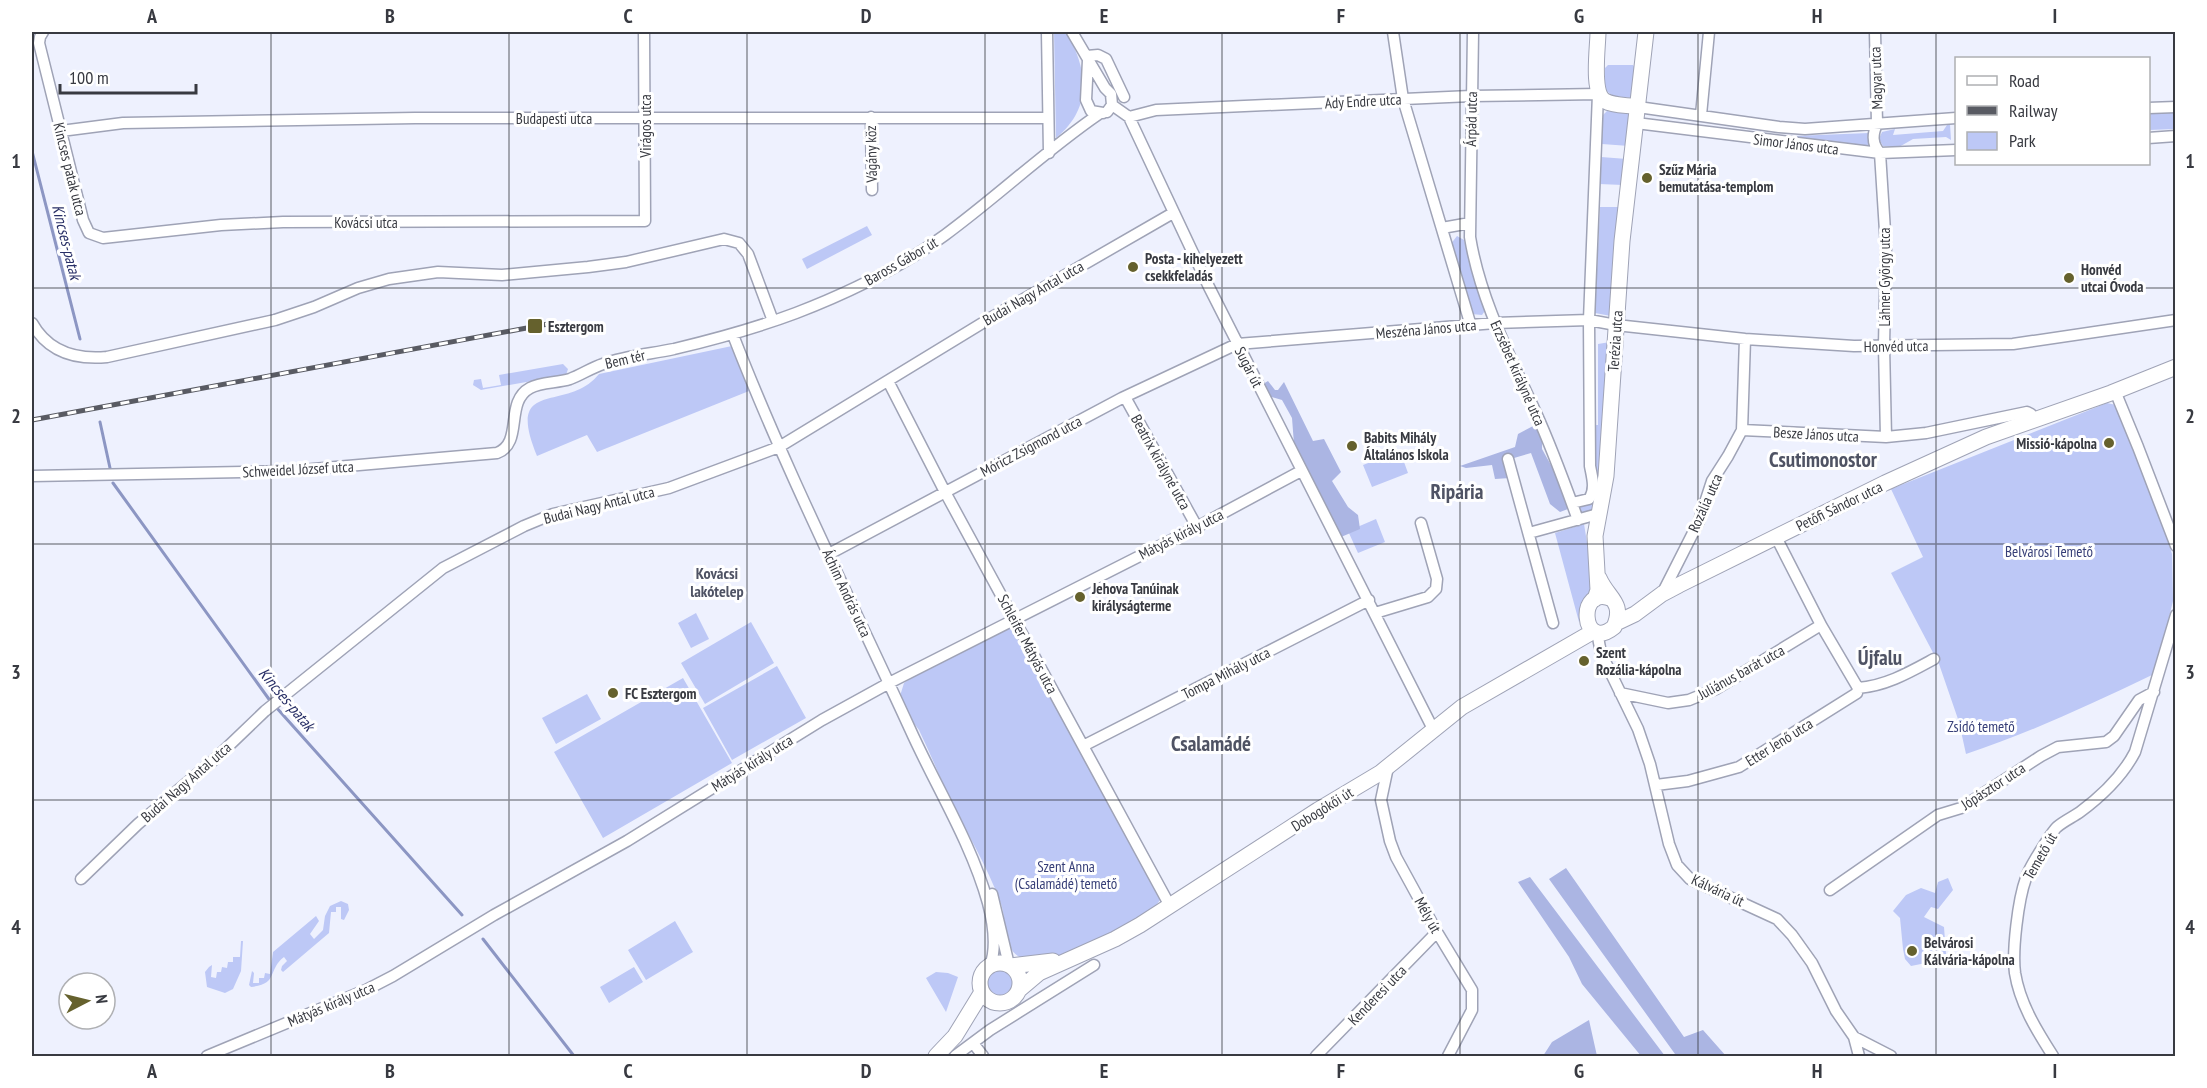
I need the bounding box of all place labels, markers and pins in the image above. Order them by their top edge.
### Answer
place label: Szűz Mária bemutatása-templom [1659,160,1773,196]
marker: Szűz Mária bemutatása-templom [1640,171,1654,185]
place label: Posta - kihelyezett csekkfeladás [1145,249,1243,285]
marker: Posta - kihelyezett csekkfeladás [1126,260,1140,274]
place label: Honvéd utcai Óvoda [2081,260,2143,296]
marker: Honvéd utcai Óvoda [2062,271,2076,285]
marker: Esztergom [526,317,544,335]
place label: Esztergom [548,317,604,336]
place label: Babits Mihály Általános Iskola [1363,428,1449,464]
place label: Missió-kápolna [2016,434,2097,453]
marker: Missió-kápolna [2102,436,2116,450]
marker: Babits Mihály Általános Iskola [1345,439,1359,453]
place label: Jehova Tanúinak királyságterme [1091,579,1180,615]
marker: Jehova Tanúinak királyságterme [1073,590,1087,604]
place label: Szent Rozália-kápolna [1596,643,1681,679]
marker: Szent Rozália-kápolna [1577,654,1591,668]
place label: FC Esztergom [625,684,696,703]
marker: FC Esztergom [606,686,620,700]
place label: Belvárosi Kálvária-kápolna [1924,933,2015,969]
marker: Belvárosi Kálvária-kápolna [1905,944,1919,958]

